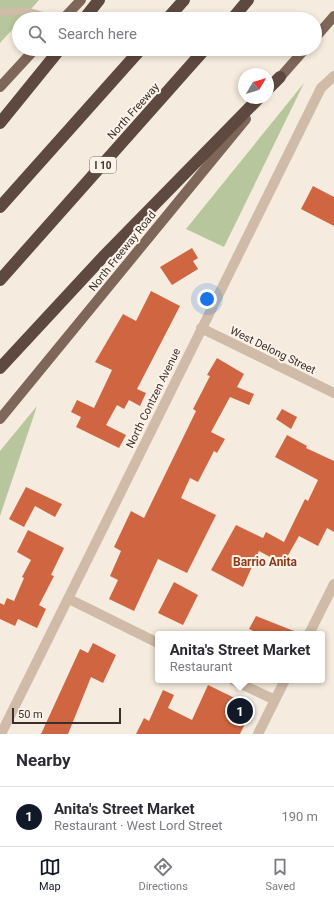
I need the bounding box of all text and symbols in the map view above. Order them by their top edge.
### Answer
search box [12,12,322,56]
icon: search [26,23,48,45]
text: Search here [58,25,137,43]
north arrow [238,68,274,104]
street label: North Freeway [105,80,163,142]
road number: I 10 [90,157,116,173]
street label: North Freeway Road [86,209,159,294]
your location [197,289,217,309]
street label: West Delong Street [228,324,318,377]
street label: North Contzen Avenue [124,346,183,450]
district label: Barrio Anita [233,555,298,569]
popup [155,631,325,683]
text: Anita's Street Market [170,641,310,659]
text: Restaurant [170,659,232,674]
pin: 1 [227,696,253,726]
scale bar [12,706,121,725]
text: 50 m [18,708,43,721]
text: Nearby [16,750,71,770]
text: Anita's Street Market [54,800,195,818]
text: 1 [25,809,33,824]
text: 190 m [281,809,318,824]
text: Restaurant · West Lord Street [54,818,223,833]
tab: Map [39,856,61,893]
tab: Directions [138,856,188,893]
tab: Saved [265,856,295,893]

